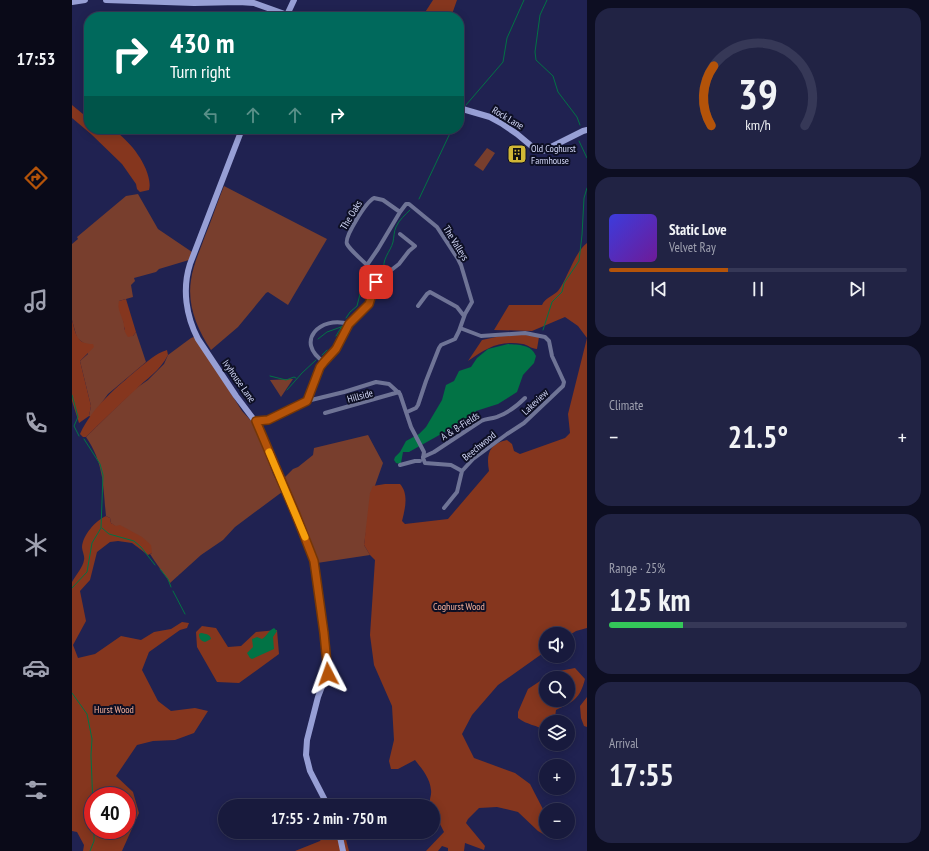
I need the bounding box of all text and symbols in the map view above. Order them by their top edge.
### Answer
text: 430 m [170,24,234,61]
icon: right [104,28,156,80]
text: 17:53 [17,47,55,70]
text: Turn right [170,60,230,83]
text: 39 [738,67,778,120]
icon: left [200,104,222,126]
icon: ahead [242,104,264,126]
icon: ahead [284,104,306,126]
icon: right [326,104,348,126]
street label: Rock Lane [490,104,526,132]
text: km/h [745,115,771,134]
place label: Old Coghurst Farmhouse [531,142,576,167]
building icon: Old Coghurst Farmhouse [506,143,528,165]
icon: directions [22,164,50,192]
street label: The Oaks [337,197,365,232]
text: Static Love [669,220,727,239]
street label: The Valleys [440,223,472,263]
text: Velvet Ray [669,239,716,256]
pin [359,265,393,299]
icon: arrive [365,271,387,293]
icon: previous [648,278,670,300]
icon: pause [747,278,769,300]
icon: next [846,278,868,300]
icon: music [22,287,50,315]
street label: Ivyhouse Lane [220,357,258,405]
street label: Hillside [346,386,374,406]
street label: Lakeview [519,386,551,418]
text: Climate [609,397,643,414]
icon: phone [22,409,50,437]
street label: A & B-Fields [438,409,482,443]
text: 21.5° [728,417,788,456]
text: − [609,423,618,451]
text: + [898,423,907,451]
street label: Beechwood [460,428,498,464]
icon: climate [22,531,50,559]
text: Range · 25% [609,560,665,577]
text: 125 km [609,580,690,619]
park label: Coghurst Wood [433,600,485,613]
map controls [539,627,575,839]
button: sound [539,627,575,663]
position arrow [307,653,349,695]
icon: car [22,654,50,682]
button: search [539,671,575,707]
park label: Hurst Wood [94,703,134,716]
button: layers [539,715,575,751]
text: Arrival [609,735,638,752]
text: 17:55 [609,755,674,794]
button: + [539,759,575,795]
icon: filters [22,776,50,804]
speed limit sign: 40 [84,787,136,839]
button: − [539,803,575,839]
text: 17:55 · 2 min · 750 m [271,809,387,828]

